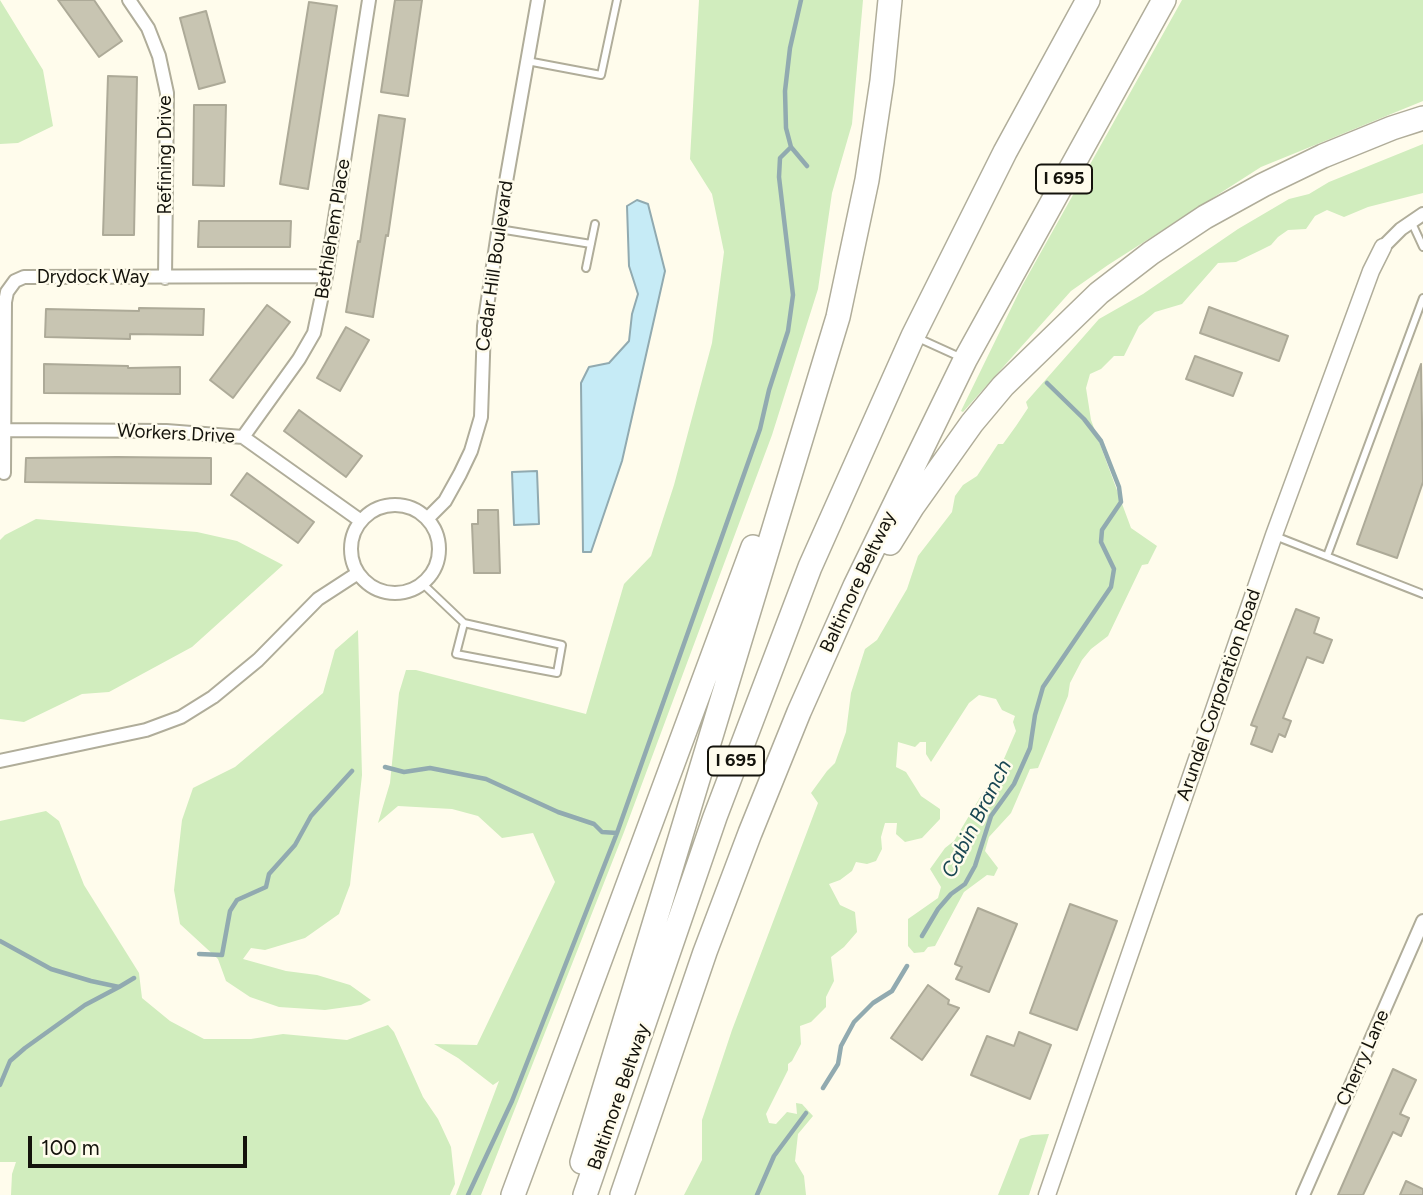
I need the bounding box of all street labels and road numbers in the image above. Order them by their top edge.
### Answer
street label: Refining Drive [154,95,176,215]
street label: Bethlehem Place [311,157,355,301]
road number: I 695 [1036,164,1092,194]
street label: Cedar Hill Boulevard [472,179,518,353]
street label: Drydock Way [37,266,149,288]
street label: Workers Drive [116,420,236,448]
street label: Baltimore Beltway [815,508,901,656]
street label: Arundel Corporation Road [1172,586,1266,804]
road number: I 695 [708,746,764,776]
street label: Cherry Lane [1332,1006,1394,1110]
street label: Baltimore Beltway [583,1021,655,1173]

